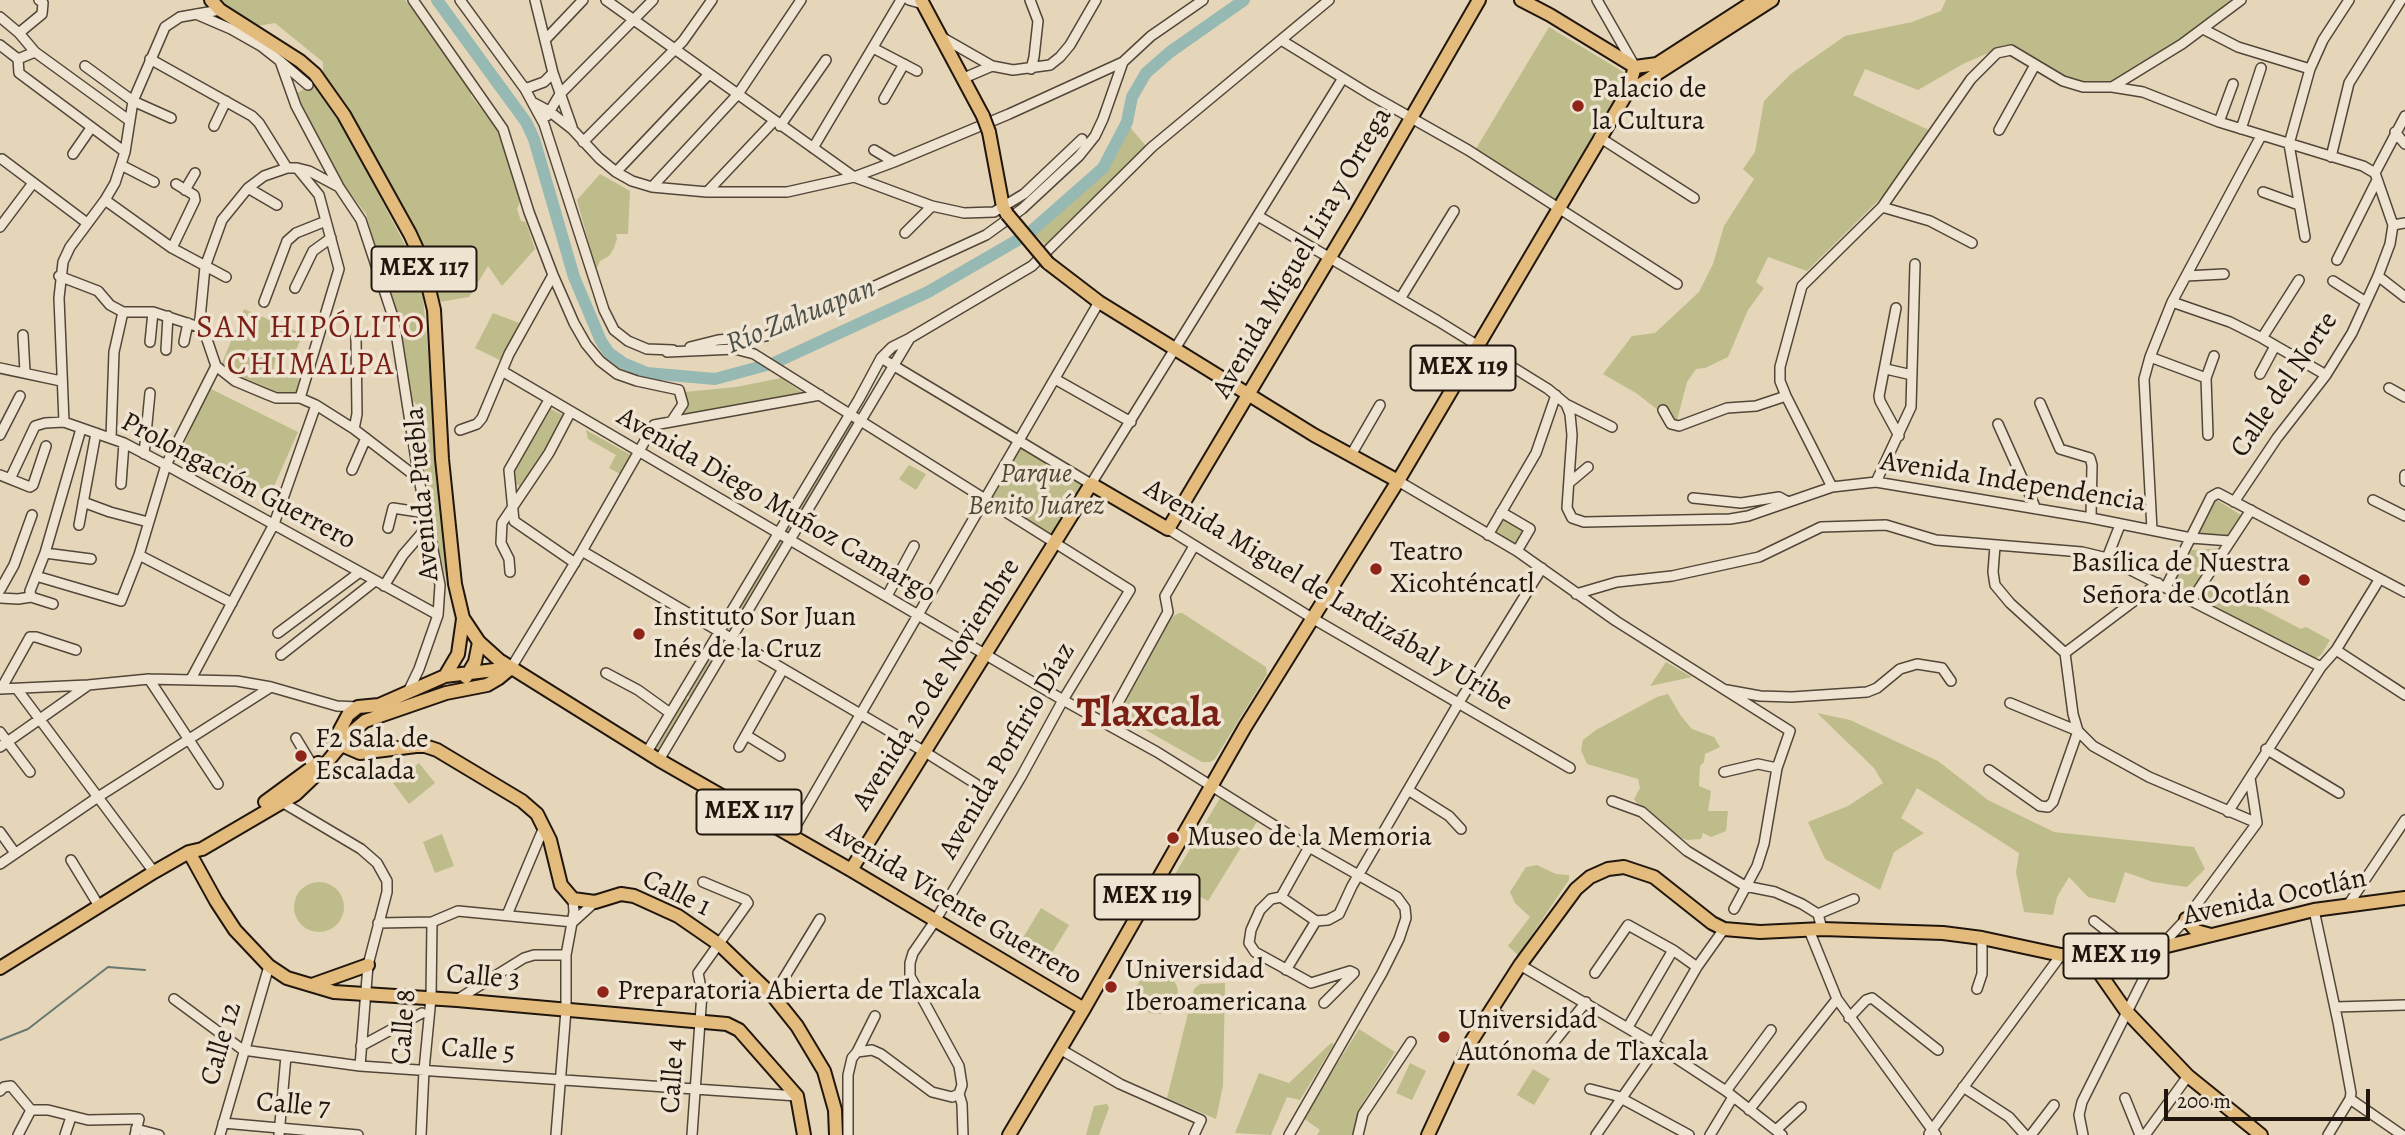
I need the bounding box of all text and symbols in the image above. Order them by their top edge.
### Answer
place label: Palacio de la Cultura [1592,73,1707,139]
marker: Palacio de la Cultura [1570,98,1586,114]
street label: Avenida Miguel Lira y Ortega [1206,102,1400,404]
road number: MEX 117 [372,246,476,292]
water label: Río Zahuapan [721,271,881,363]
street label: Calle del Norte [2224,306,2346,464]
district label: SAN HIPÓLITO CHIMALPA [197,310,425,385]
road number: MEX 119 [1410,346,1516,390]
street label: Avenida Diego Muñoz Camargo [611,401,941,611]
street label: Prolongación Guerrero [115,406,361,558]
street label: Avenida Puebla [399,406,447,582]
street label: Avenida Independencia [1878,445,2148,521]
park label: Parque Benito Juárez [968,458,1104,524]
street label: Avenida Miguel de Lardizábal y Uribe [1138,472,1518,720]
place label: Teatro Xicohténcatl [1390,536,1534,602]
place label: Basílica de Nuestra Señora de Ocotlán [2071,547,2290,613]
street label: Avenida 20 de Noviembre [846,553,1028,817]
marker: Teatro Xicohténcatl [1368,561,1384,577]
marker: Basílica de Nuestra Señora de Ocotlán [2296,572,2312,588]
place label: Instituto Sor Juan Inés de la Cruz [653,601,856,667]
marker: Instituto Sor Juan Inés de la Cruz [631,626,647,642]
street label: Avenida Porfirio Díaz [932,637,1084,865]
district label: Tlaxcala [1077,691,1221,741]
place label: F2 Sala de Escalada [315,723,429,789]
marker: F2 Sala de Escalada [293,748,309,764]
road number: MEX 117 [696,790,802,834]
street label: Avenida Vicente Guerrero [820,814,1088,994]
place label: Museo de la Memoria [1187,821,1432,855]
marker: Museo de la Memoria [1165,830,1181,846]
street label: Avenida Ocotlán [2180,862,2370,934]
street label: Calle 1 [636,863,716,925]
road number: MEX 119 [1094,874,1200,920]
road number: MEX 119 [2064,934,2168,979]
place label: Universidad Iberoamericana [1125,954,1307,1020]
street label: Calle 3 [445,958,521,998]
place label: Preparatoria Abierta de Tlaxcala [617,975,981,1009]
marker: Universidad Iberoamericana [1103,979,1119,995]
marker: Preparatoria Abierta de Tlaxcala [595,984,611,1000]
street label: Calle 8 [386,988,424,1066]
street label: Calle 12 [194,998,250,1090]
place label: Universidad Autónoma de Tlaxcala [1458,1004,1709,1070]
marker: Universidad Autónoma de Tlaxcala [1436,1029,1452,1045]
street label: Calle 5 [440,1032,516,1070]
street label: Calle 4 [655,1037,693,1115]
scale bar [2167,1076,2374,1120]
street label: Calle 7 [255,1086,331,1126]
text: 200 m [2177,1087,2231,1115]

